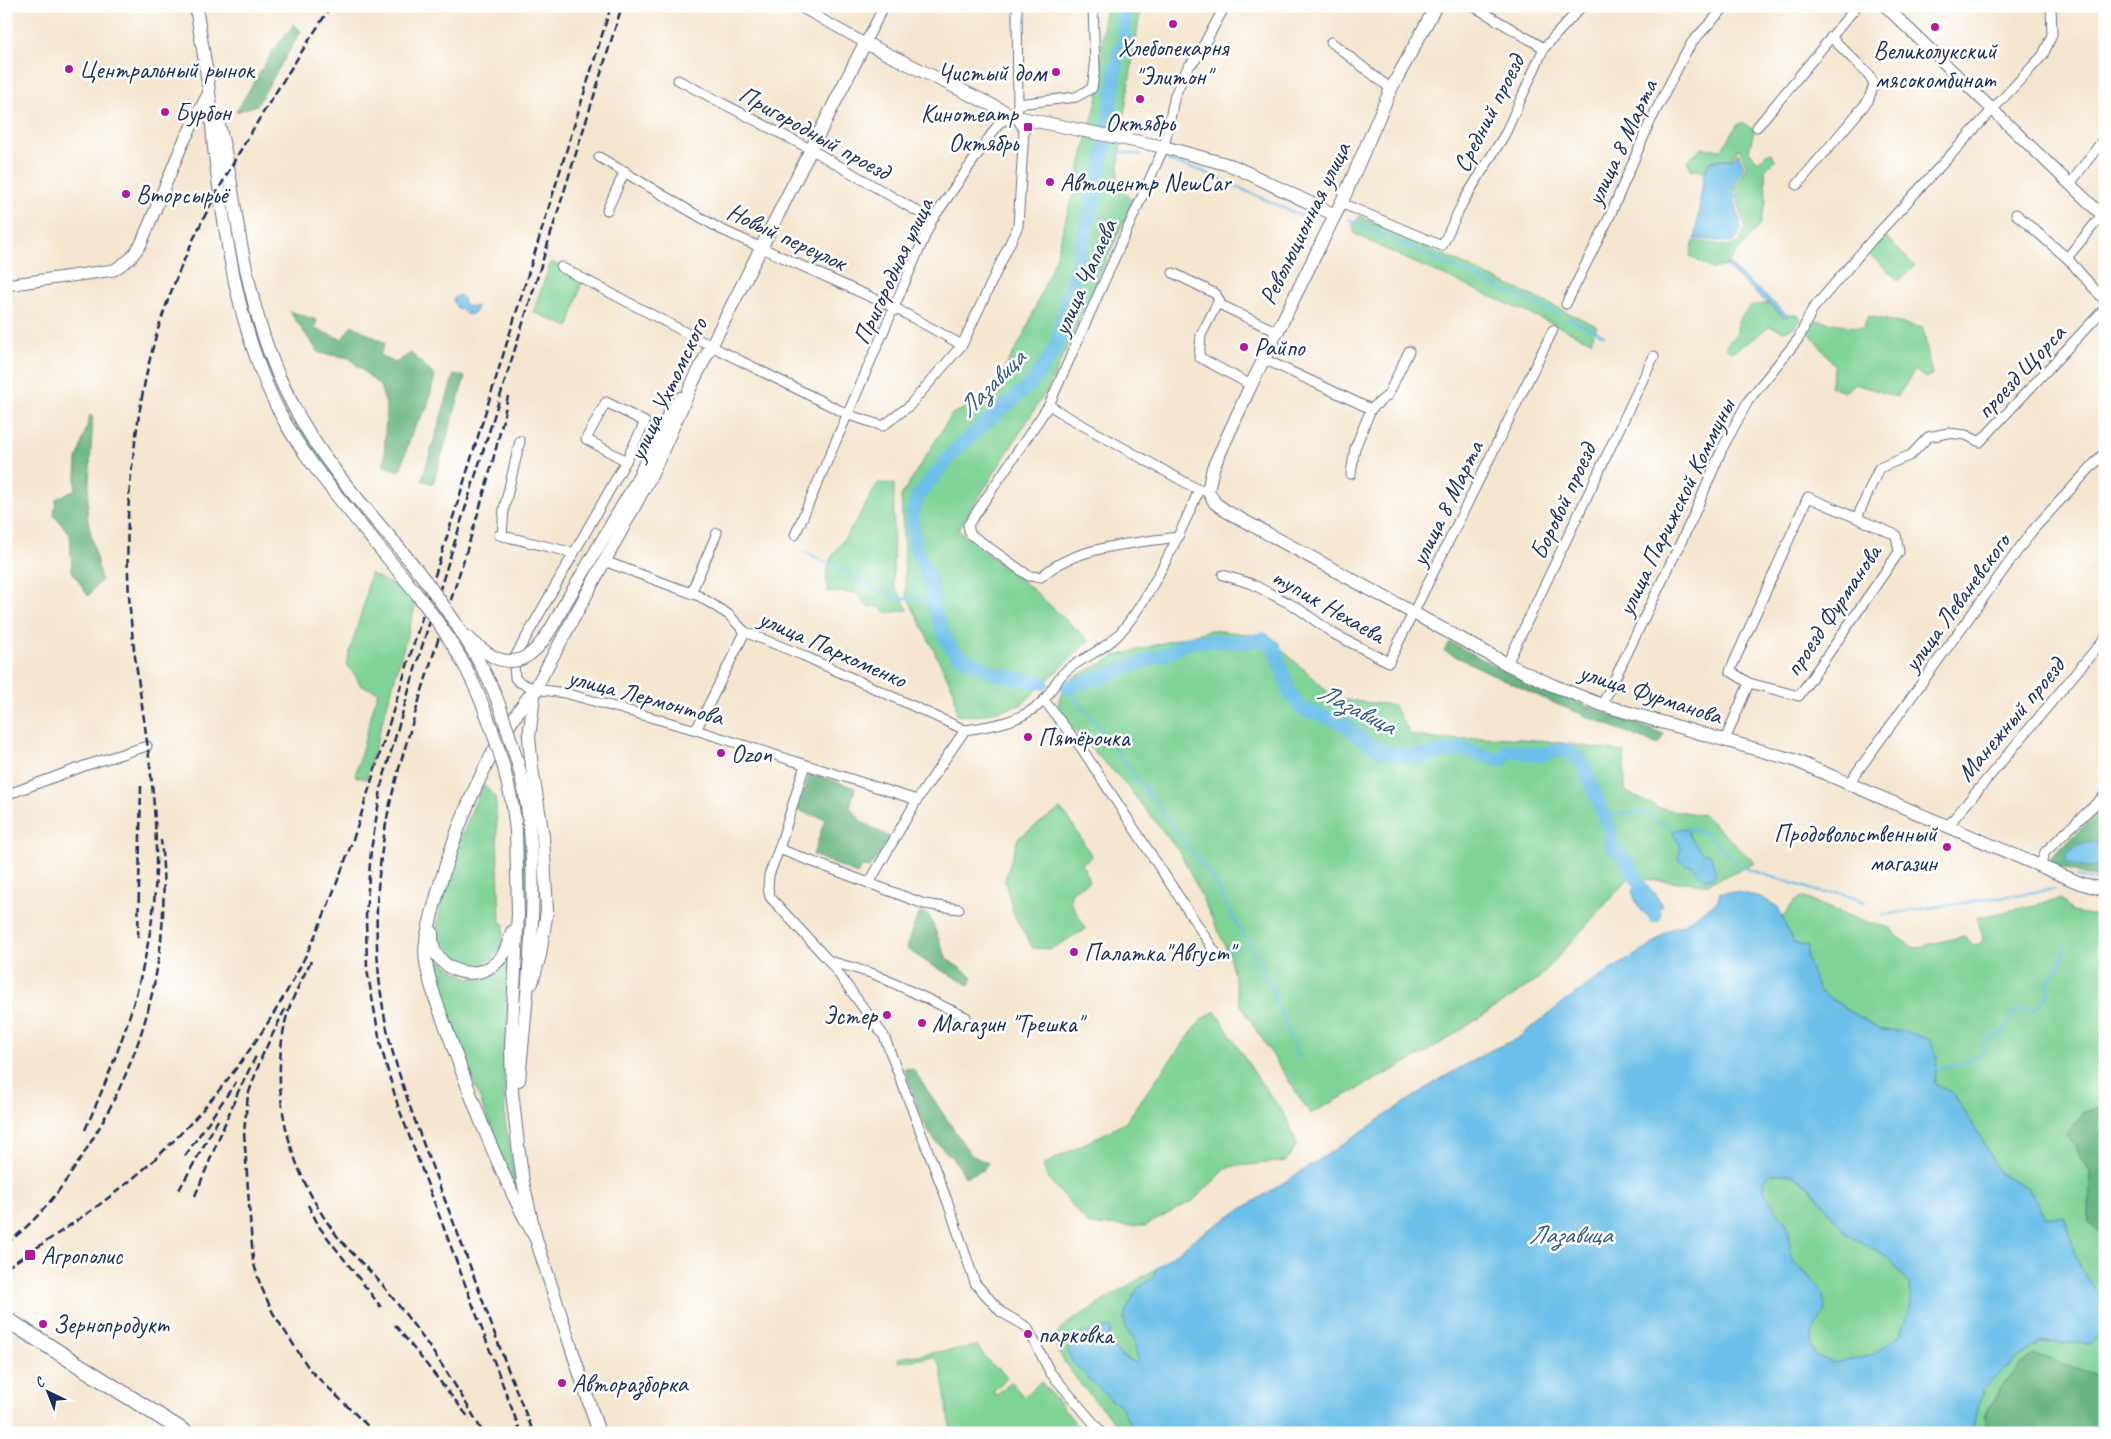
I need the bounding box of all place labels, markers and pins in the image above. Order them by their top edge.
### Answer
marker: Хлебопекарня "Элитон" [1167,18,1179,30]
marker: Великолукский мясокомбинат [1929,21,1941,33]
place label: Хлебопекарня "Элитон" [1118,32,1230,93]
place label: Великолукский мясокомбинат [1873,35,1998,96]
place label: Центральный рынок [79,54,256,86]
place label: Чистый дом [938,57,1048,89]
marker: Центральный рынок [63,63,75,75]
marker: Чистый дом [1050,66,1062,78]
marker: Октябрь [1134,93,1146,105]
place label: Бурбон [175,97,233,129]
place label: Кинотеатр Октябрь [921,98,1020,159]
marker: Бурбон [159,106,171,118]
place label: Октябрь [1105,107,1177,139]
marker: Кинотеатр Октябрь [1022,121,1034,133]
place label: Автоцентр NewCar [1060,167,1233,199]
marker: Автоцентр NewCar [1044,176,1056,188]
place label: Вторсырьё [136,179,231,211]
marker: Вторсырьё [120,188,132,200]
place label: Райпо [1254,332,1306,364]
marker: Райпо [1238,341,1250,353]
place label: Пятёрочка [1038,722,1132,754]
marker: Пятёрочка [1022,731,1034,743]
place label: Ozon [731,738,773,770]
marker: Ozon [715,747,727,759]
place label: Продовольственный магазин [1774,818,1939,879]
marker: Продовольственный магазин [1941,841,1953,853]
place label: Палатка"Август" [1084,937,1239,969]
marker: Палатка"Август" [1068,946,1080,958]
place label: Эстер [823,1000,879,1032]
place label: Магазин "Трешка" [932,1008,1087,1040]
marker: Эстер [881,1009,893,1021]
marker: Магазин "Трешка" [916,1017,928,1029]
place label: Агрополис [41,1240,123,1272]
marker: Агрополис [23,1248,37,1262]
place label: Зернопродукт [53,1309,171,1341]
marker: Зернопродукт [37,1318,49,1330]
place label: парковка [1038,1319,1116,1351]
marker: парковка [1022,1328,1034,1340]
place label: Авторазборка [572,1368,690,1401]
marker: Авторазборка [556,1377,568,1389]

